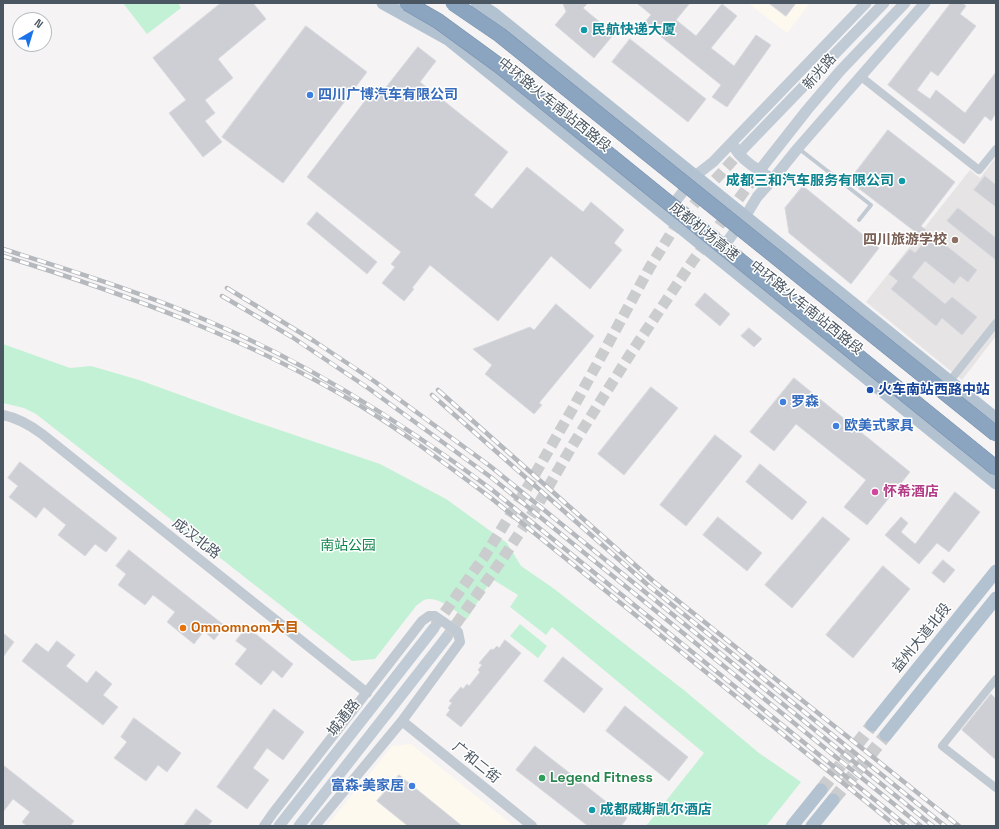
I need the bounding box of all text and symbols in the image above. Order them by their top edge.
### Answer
north arrow [12,12,52,52]
text: N [32,16,46,31]
place label: 民航快递大厦 [592,22,676,38]
marker: 民航快递大厦 [579,25,589,35]
street label: 新光路 [800,51,840,93]
street label: 中环路火车南站西路段 [494,54,614,156]
place label: 四川广博汽车有限公司 [318,87,458,103]
marker: 四川广博汽车有限公司 [305,90,315,100]
place label: 成都三和汽车服务有限公司 [726,173,894,189]
marker: 成都三和汽车服务有限公司 [897,176,907,186]
street label: 成都机场高速 [666,199,742,265]
place label: 四川旅游学校 [863,232,947,248]
marker: 四川旅游学校 [950,235,960,245]
street label: 中环路火车南站西路段 [746,257,866,359]
place label: 火车南站西路中站 [878,382,990,398]
marker: 火车南站西路中站 [865,385,875,395]
place label: 罗森 [791,394,819,410]
marker: 罗森 [778,397,788,407]
place label: 欧美式家具 [844,418,914,434]
marker: 欧美式家具 [831,421,841,431]
place label: 怀希酒店 [883,484,939,500]
marker: 怀希酒店 [870,487,880,497]
street label: 成汉北路 [169,515,223,563]
park label: 南站公园 [320,538,376,554]
street label: 益州大道北段 [889,600,955,676]
place label: Omnomnom大目 [191,620,299,636]
marker: Omnomnom大目 [178,623,188,633]
street label: 城通路 [324,696,364,740]
street label: 广和二街 [449,739,503,787]
place label: Legend Fitness [550,770,653,786]
marker: Legend Fitness [537,773,547,783]
place label: 富森·美家居 [331,778,404,794]
marker: 富森·美家居 [407,781,417,791]
place label: 成都威斯凯尔酒店 [600,802,712,818]
marker: 成都威斯凯尔酒店 [587,805,597,815]

